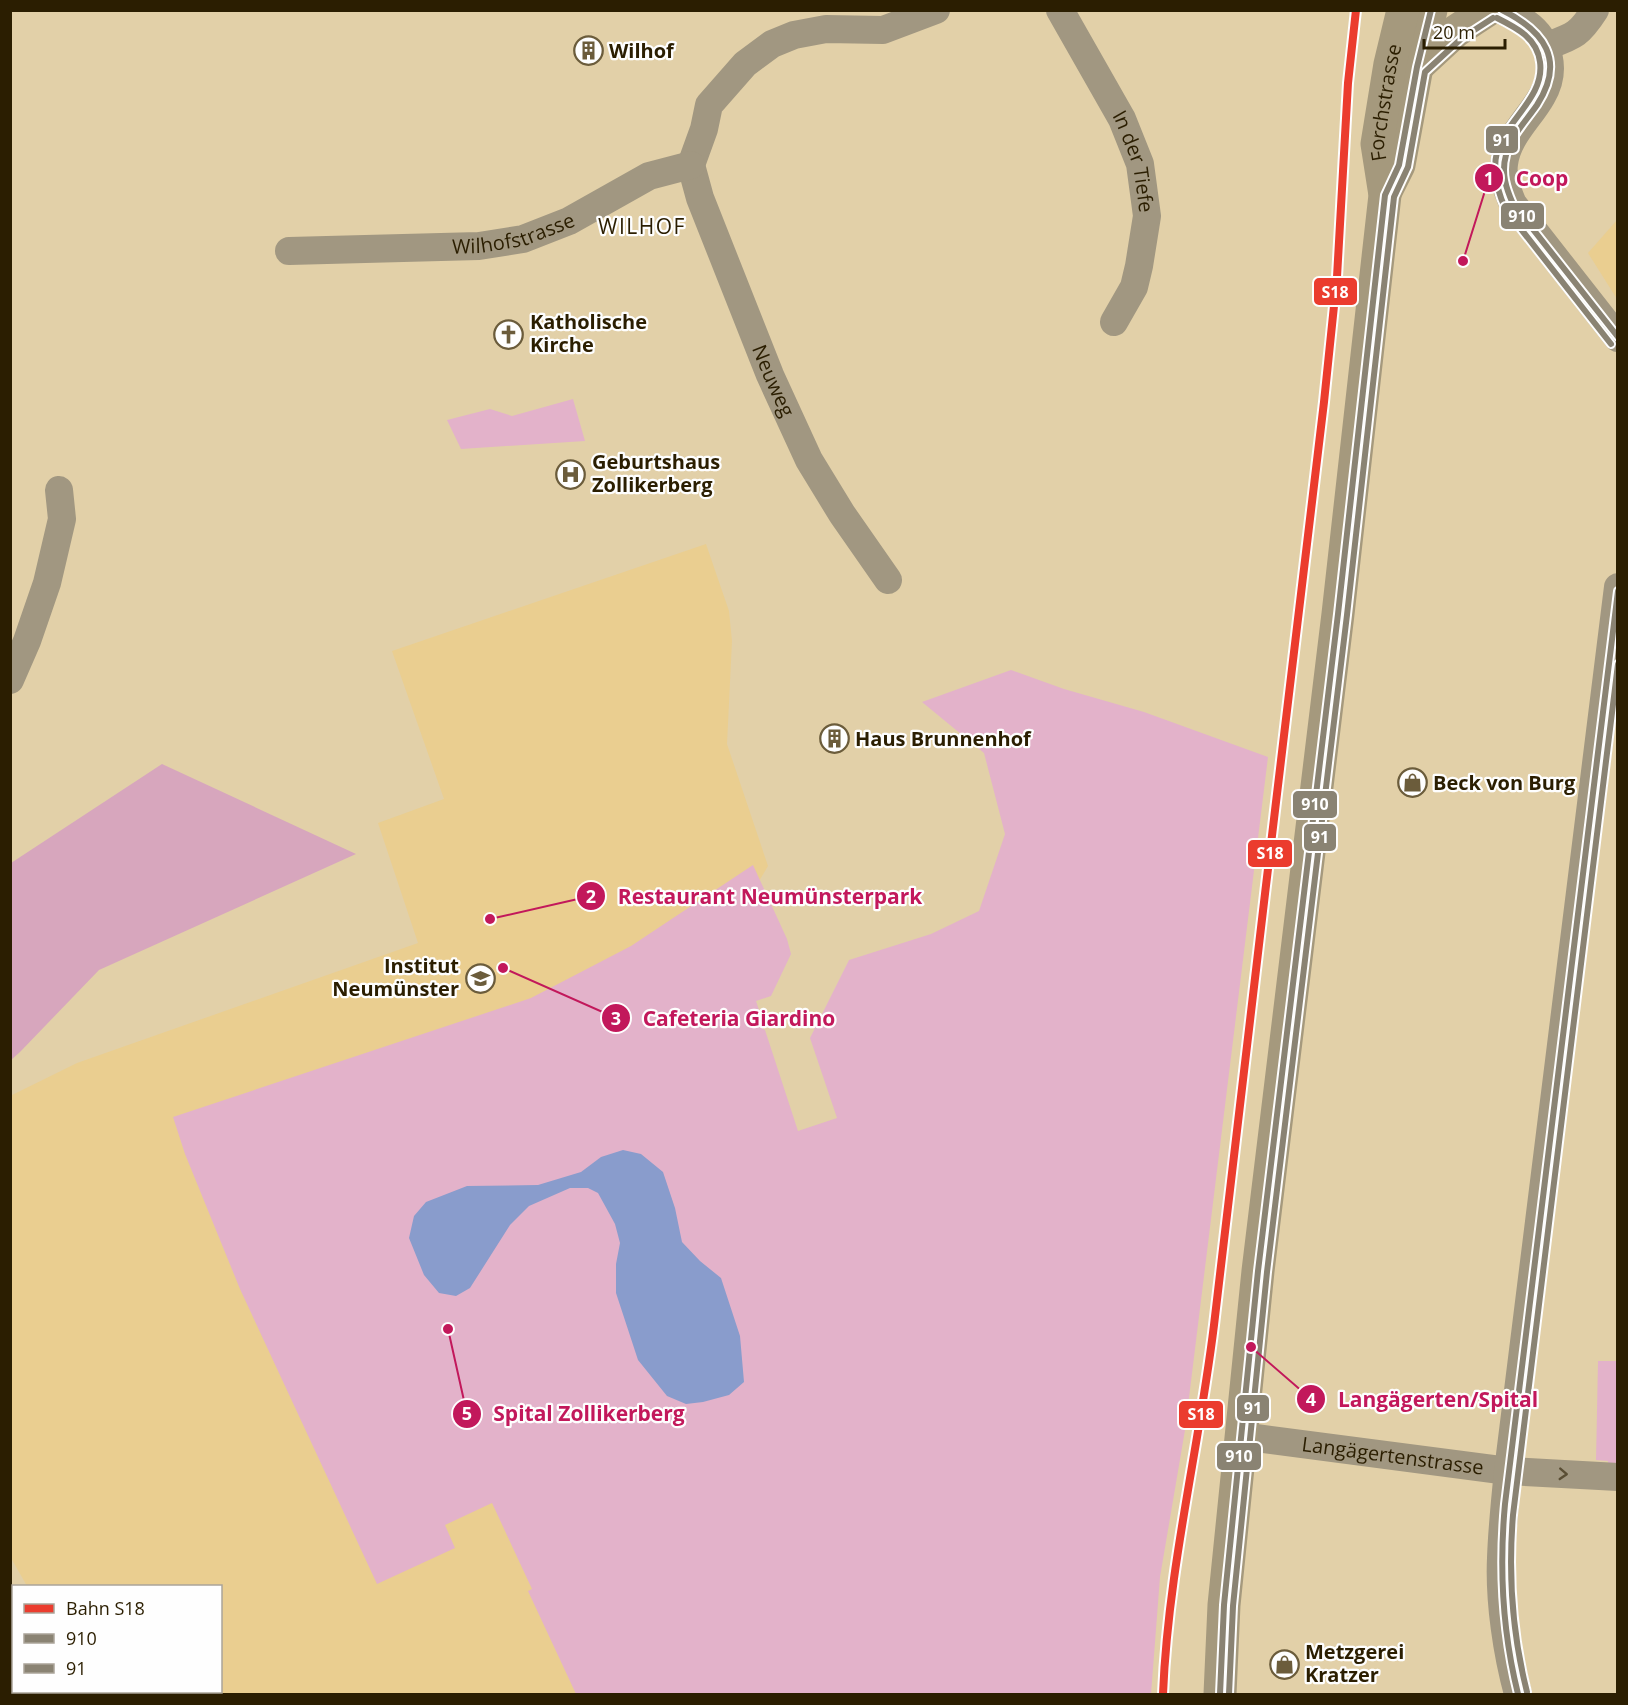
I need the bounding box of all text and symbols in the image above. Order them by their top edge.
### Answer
scale bar [1424,12,1505,50]
text: 20 m [1433,20,1475,44]
building icon: Wilhof [572,35,604,67]
place label: Wilhof [609,37,675,64]
street label: Forchstrasse [1362,41,1407,163]
street label: In der Tiefe [1107,105,1160,214]
line badge: 91 [1485,125,1519,154]
text: 91 [1493,129,1511,151]
callout: Coop [1474,159,1581,198]
text: Coop [1516,164,1568,192]
text: 1 [1484,166,1494,190]
line badge: 910 [1500,202,1545,230]
text: 910 [1508,205,1536,227]
street label: Wilhofstrasse [452,206,578,260]
district label: WILHOF [598,212,686,240]
line badge: S18 [1313,277,1358,306]
text: S18 [1321,281,1349,303]
place label: Katholische Kirche [530,308,647,358]
church icon: Katholische Kirche [493,318,525,350]
street label: Neuweg [746,340,801,421]
place label: Geburtshaus Zollikerberg [592,448,720,498]
hospital icon: Geburtshaus Zollikerberg [555,458,587,490]
building icon: Haus Brunnenhof [818,723,850,755]
place label: Haus Brunnenhof [855,725,1032,752]
shop icon: Beck von Burg [1396,767,1428,799]
place label: Beck von Burg [1433,769,1576,796]
line badge: 910 [1292,790,1338,819]
text: 910 [1301,793,1329,815]
line badge: 91 [1303,823,1337,852]
text: 91 [1311,826,1329,848]
line badge: S18 [1247,839,1293,868]
text: S18 [1256,842,1284,864]
callout: Restaurant Neumünsterpark [576,877,934,916]
text: Restaurant Neumünsterpark [618,882,923,910]
text: 2 [586,884,596,908]
place label: Institut Neumünster [332,952,459,1002]
school or university icon: Institut Neumünster [464,962,496,994]
callout: Cafeteria Giardino [601,999,847,1038]
text: Cafeteria Giardino [643,1004,835,1032]
text: 3 [611,1006,621,1030]
callout: Langägerten/Spital [1296,1380,1550,1419]
text: Langägerten/Spital [1338,1385,1538,1413]
text: 4 [1306,1387,1316,1411]
callout: Spital Zollikerberg [452,1394,697,1433]
line badge: 91 [1236,1394,1270,1422]
text: 91 [1244,1397,1262,1419]
text: Spital Zollikerberg [493,1399,685,1427]
line badge: S18 [1178,1400,1224,1429]
text: 5 [462,1401,472,1425]
text: S18 [1187,1403,1215,1425]
street label: Langägertenstrasse [1300,1430,1485,1481]
line badge: 910 [1216,1442,1262,1471]
text: 910 [1225,1445,1253,1467]
one-way arrow [1558,1468,1567,1481]
legend [12,1585,222,1693]
text: Bahn S18 [66,1596,145,1620]
text: 910 [66,1626,97,1650]
place label: Metzgerei Kratzer [1305,1638,1404,1688]
shop icon: Metzgerei Kratzer [1268,1648,1300,1680]
text: 91 [66,1656,87,1680]

